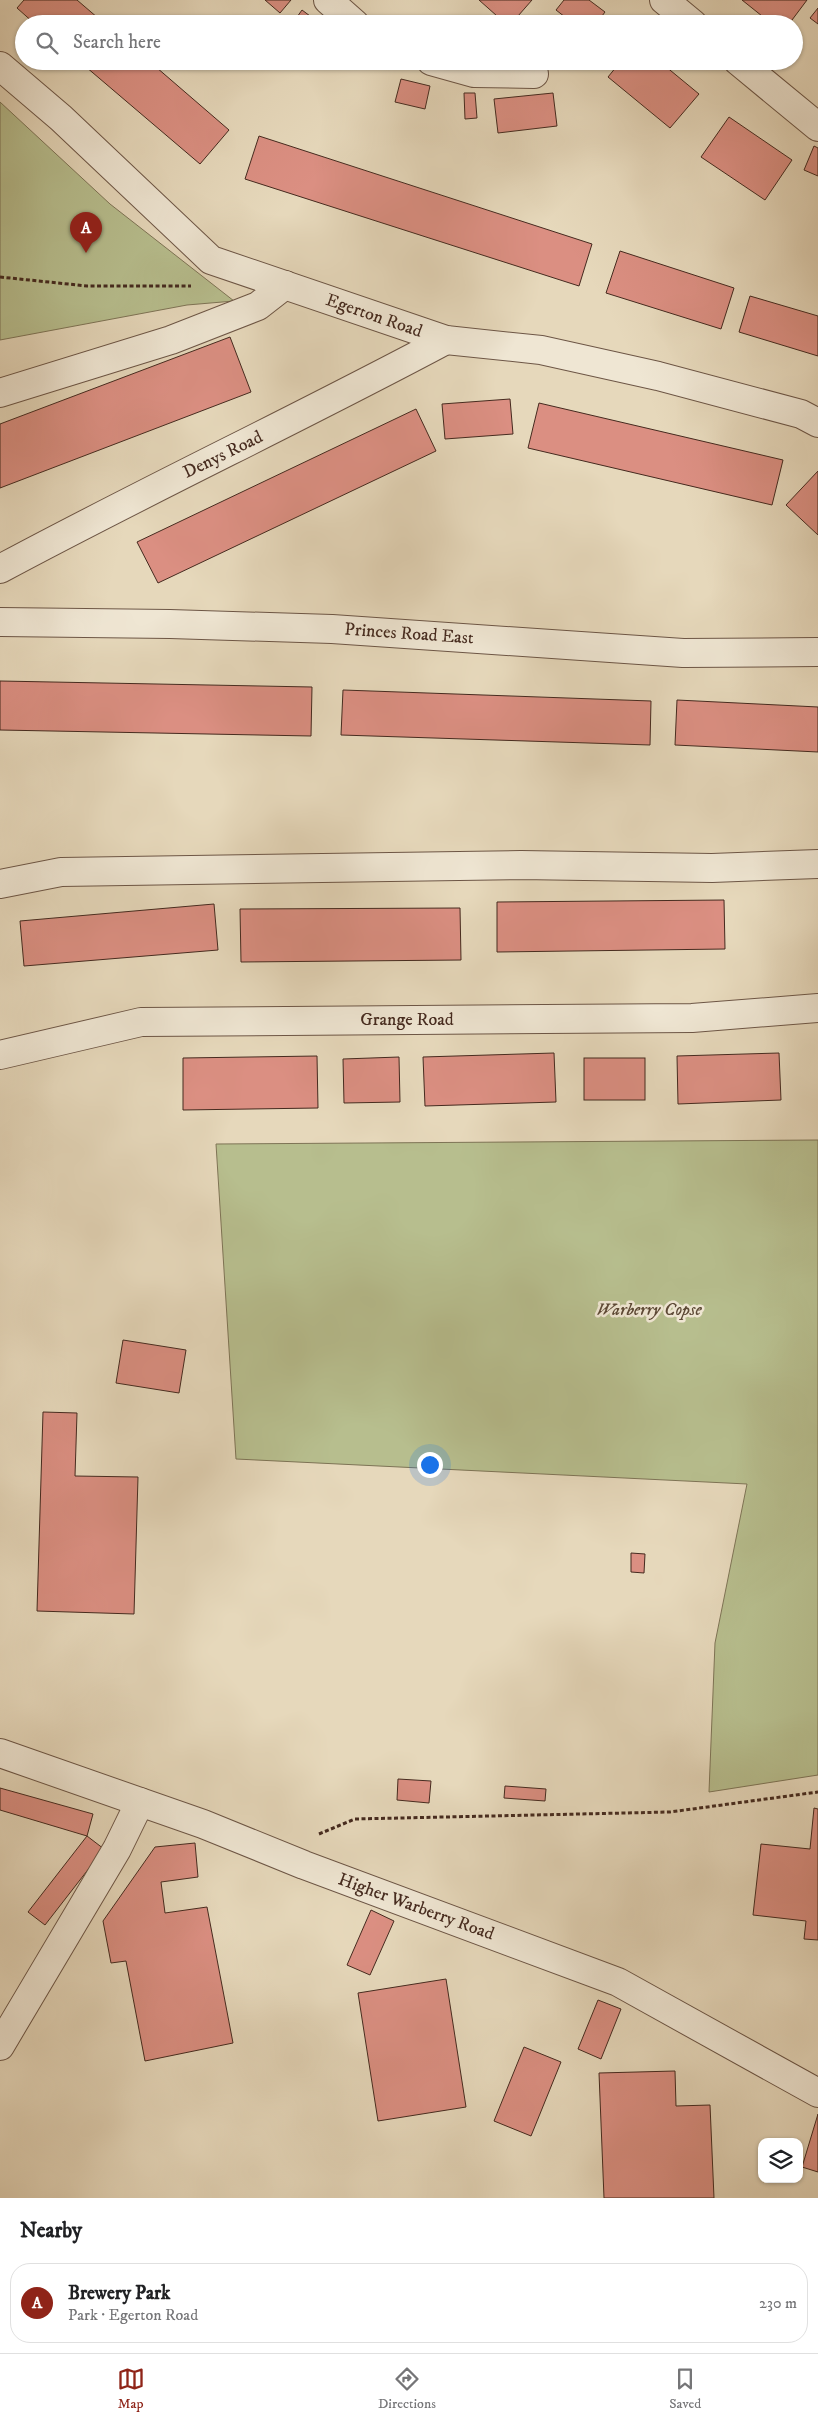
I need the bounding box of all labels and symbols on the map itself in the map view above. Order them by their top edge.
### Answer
pin: A [70,212,102,253]
street label: Egerton Road [323,289,425,343]
street label: Denys Road [180,426,266,484]
street label: Princes Road East [344,619,475,650]
street label: Grange Road [360,1009,454,1031]
park label: Warberry Copse [596,1299,703,1321]
your location [417,1452,443,1478]
street label: Higher Warberry Road [335,1869,497,1945]

